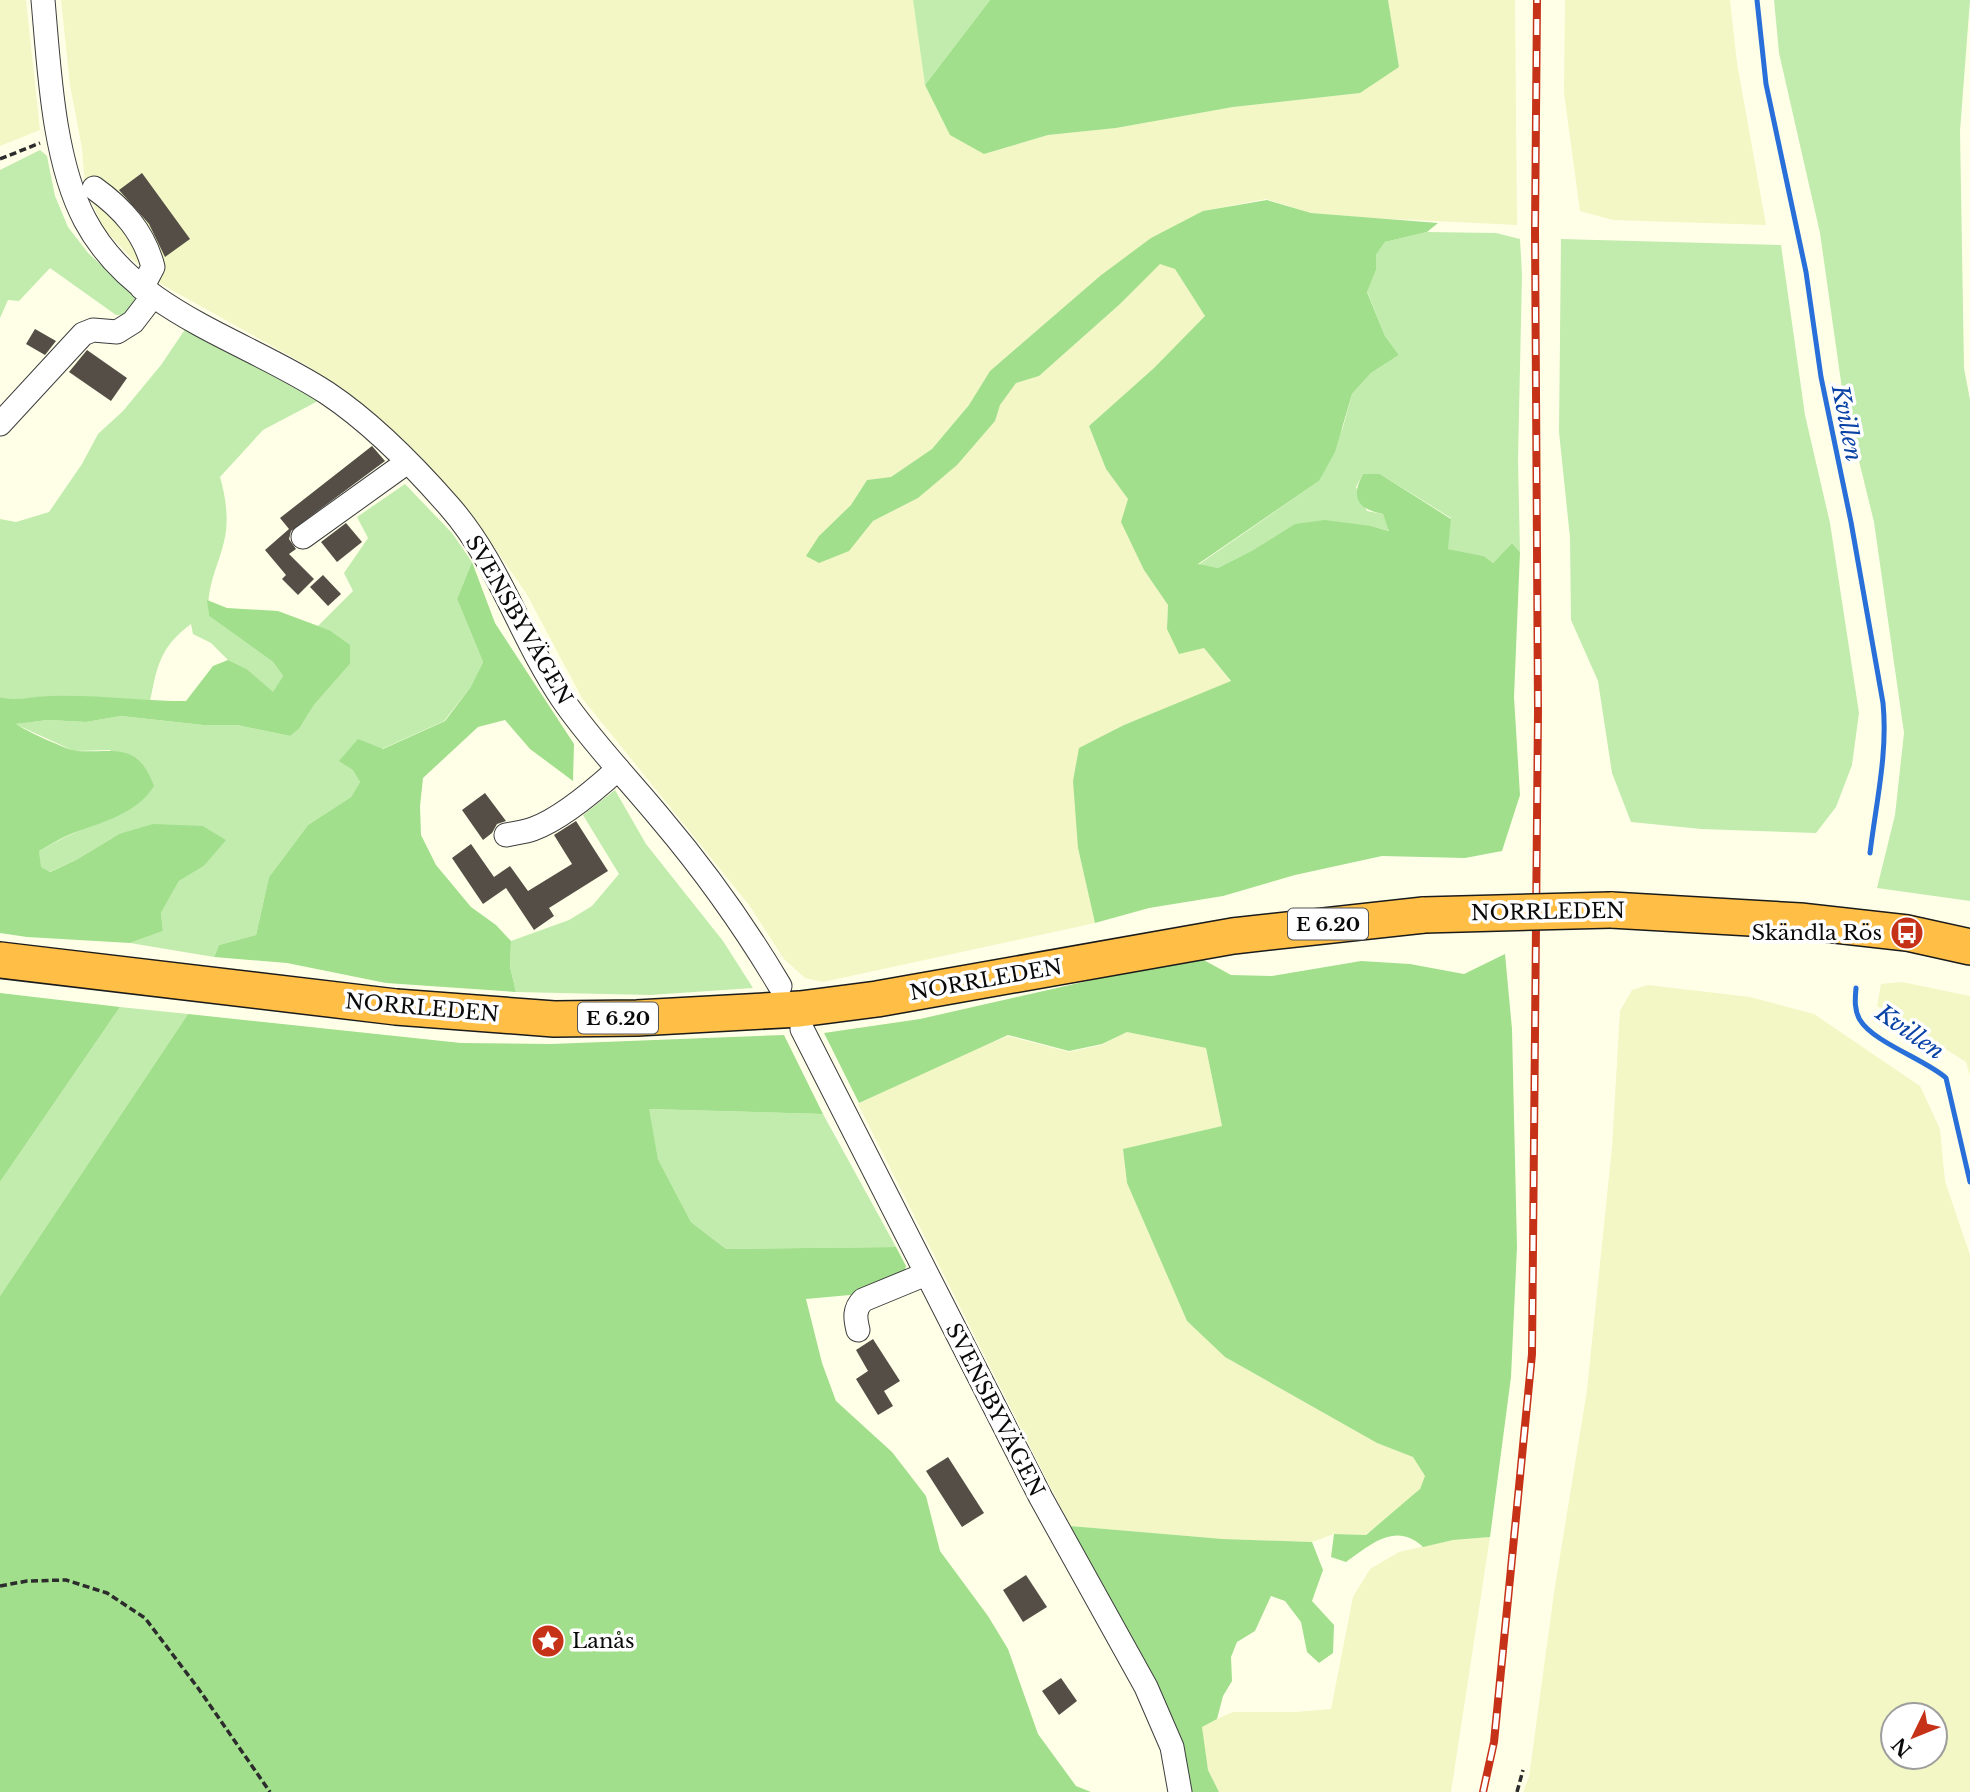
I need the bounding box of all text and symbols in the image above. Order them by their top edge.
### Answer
water label: Kvillen [1826,382,1868,463]
street label: SVENSBYVÄGEN [460,531,578,709]
street label: NORRLEDEN [1471,898,1625,926]
road number: E 6.20 [1288,908,1368,940]
bus stop icon: Skändla Rös [1888,914,1926,952]
place label: Skändla Rös [1751,920,1882,946]
street label: NORRLEDEN [908,954,1064,1006]
street label: NORRLEDEN [344,988,500,1028]
water label: Kvillen [1870,998,1950,1066]
road number: E 6.20 [578,1002,658,1034]
street label: SVENSBYVÄGEN [940,1319,1050,1501]
place icon: Lanås [529,1622,567,1660]
place label: Lanås [572,1628,635,1654]
north arrow [1879,1701,1949,1771]
text: N [1887,1733,1916,1762]

